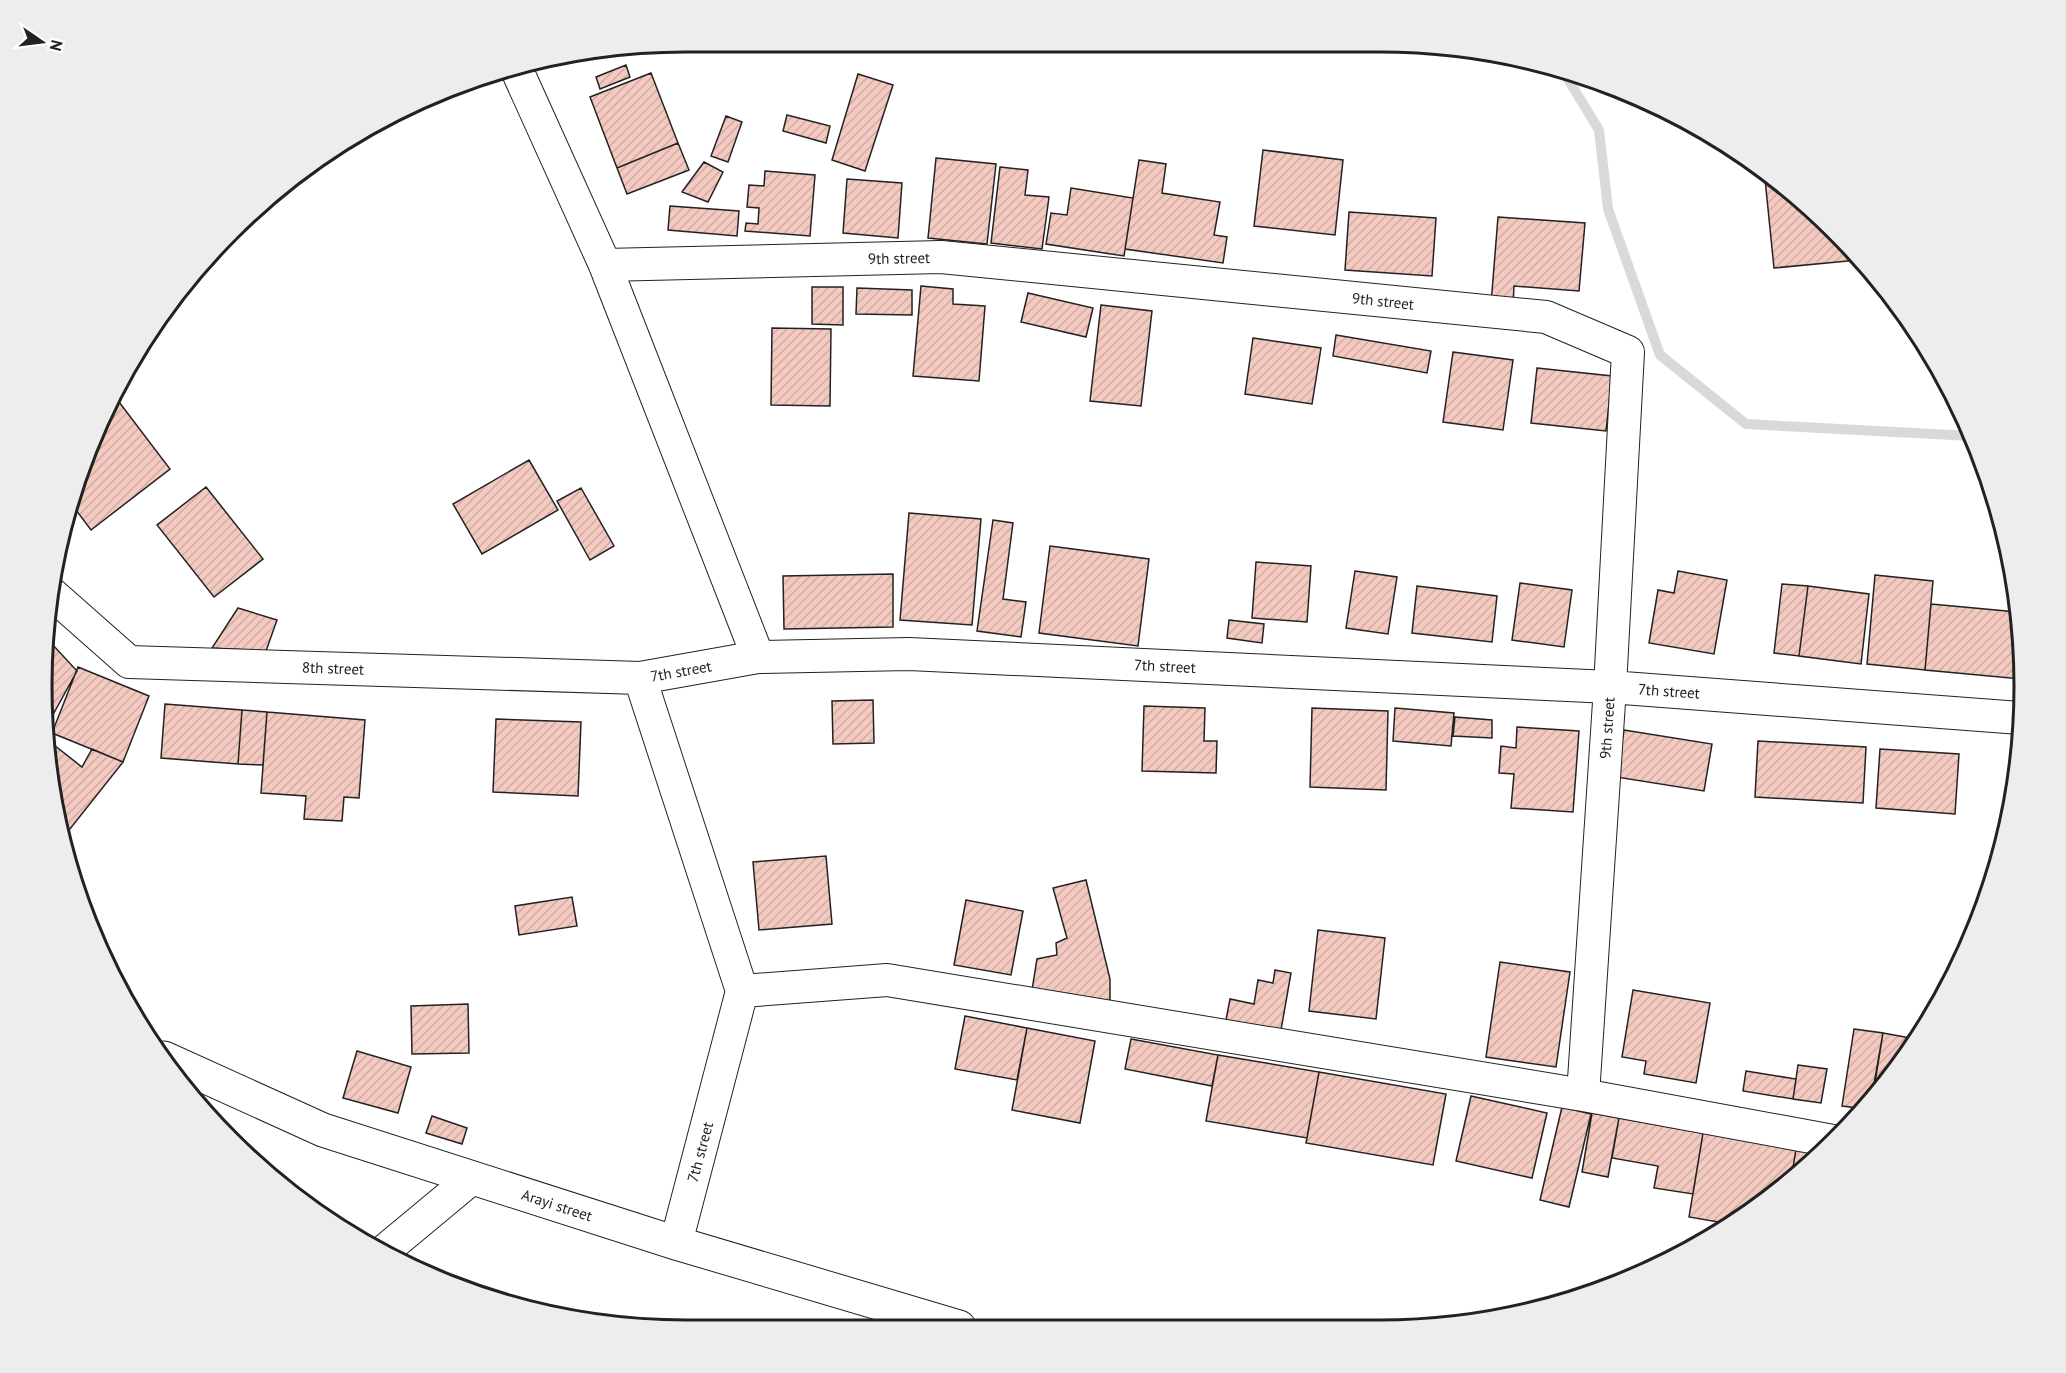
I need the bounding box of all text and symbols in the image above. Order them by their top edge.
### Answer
north arrow [12,12,72,72]
text: N [46,38,68,53]
street label: 9th street [868,248,930,268]
street label: 9th street [1351,288,1415,314]
street label: 7th street [1134,655,1196,677]
street label: 7th street [649,656,713,686]
street label: 8th street [302,657,364,679]
street label: 7th street [1638,679,1700,703]
street label: 9th street [1595,696,1619,760]
street label: 7th street [683,1120,717,1184]
street label: Arayi street [519,1185,595,1225]

